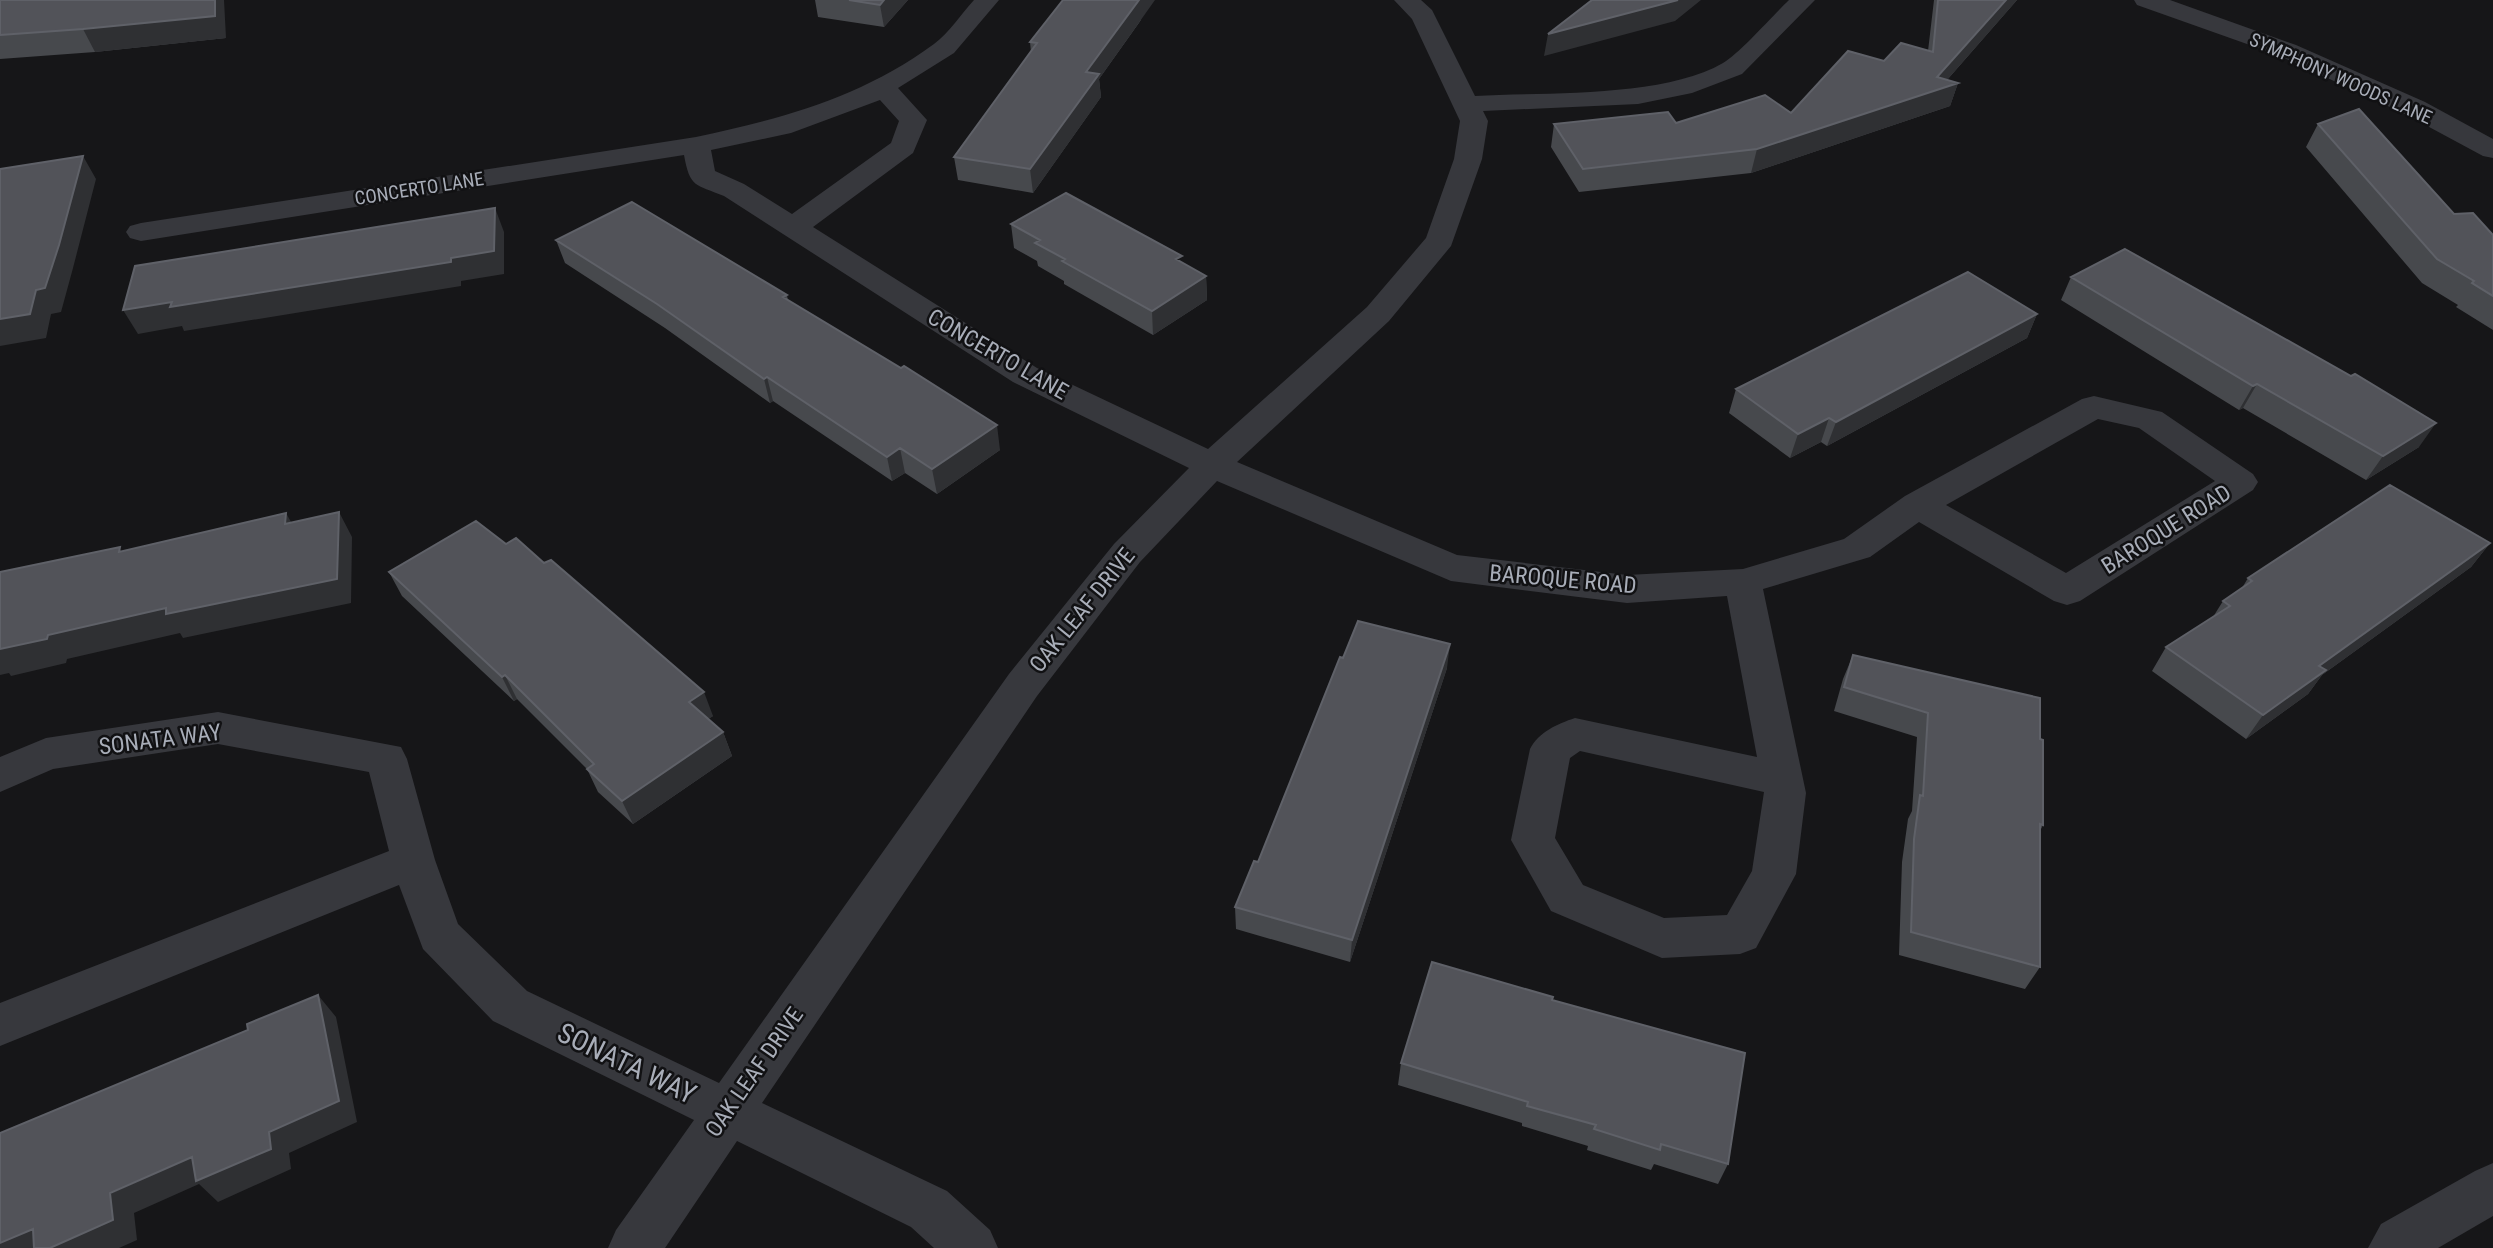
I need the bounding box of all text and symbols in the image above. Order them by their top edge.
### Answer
street label: SYMPHONY WOODS LANE [2246,28,2436,129]
street label: CONCERTO LANE [353,167,485,210]
street label: CONCERTO LANE [923,303,1073,406]
street label: BAROQUE ROAD [2097,479,2236,580]
street label: OAK LEAF DRIVE [1024,543,1141,678]
street label: BAROQUE ROAD [1488,560,1638,599]
street label: SONATA WAY [97,719,223,760]
street label: OAK LEAF DRIVE [700,1002,809,1142]
street label: SONATA WAY [552,1016,702,1111]

